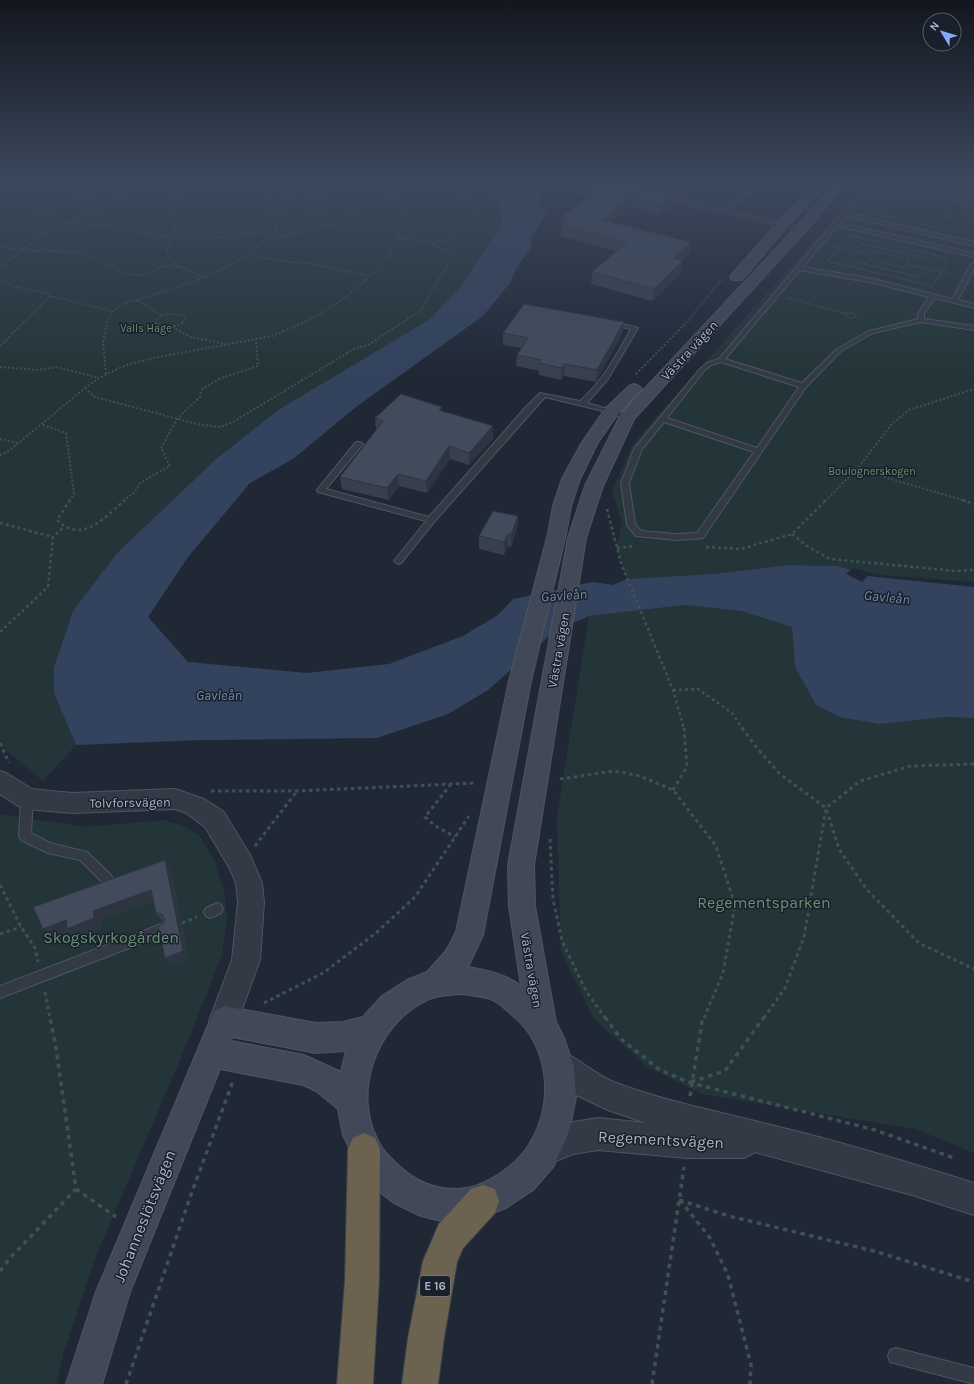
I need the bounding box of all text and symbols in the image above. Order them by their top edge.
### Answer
north arrow [922,12,962,52]
text: N [927,19,942,33]
street label: Västra vägen [658,317,721,383]
park label: Valls Hage [120,322,172,335]
park label: Boulognerskogen [828,465,916,478]
water label: Gavleån [540,585,588,606]
water label: Gavleån [863,587,911,608]
street label: Västra vägen [544,611,573,689]
water label: Gavleån [196,687,242,704]
street label: Tolvforsvägen [89,794,171,811]
park label: Regementsparken [697,893,831,912]
park label: Skogskyrkogården [43,928,179,947]
street label: Västra vägen [517,931,546,1009]
street label: Regementsvägen [597,1127,725,1152]
street label: Johanneslötsvägen [109,1147,180,1285]
road number: E 16 [420,1276,450,1296]

